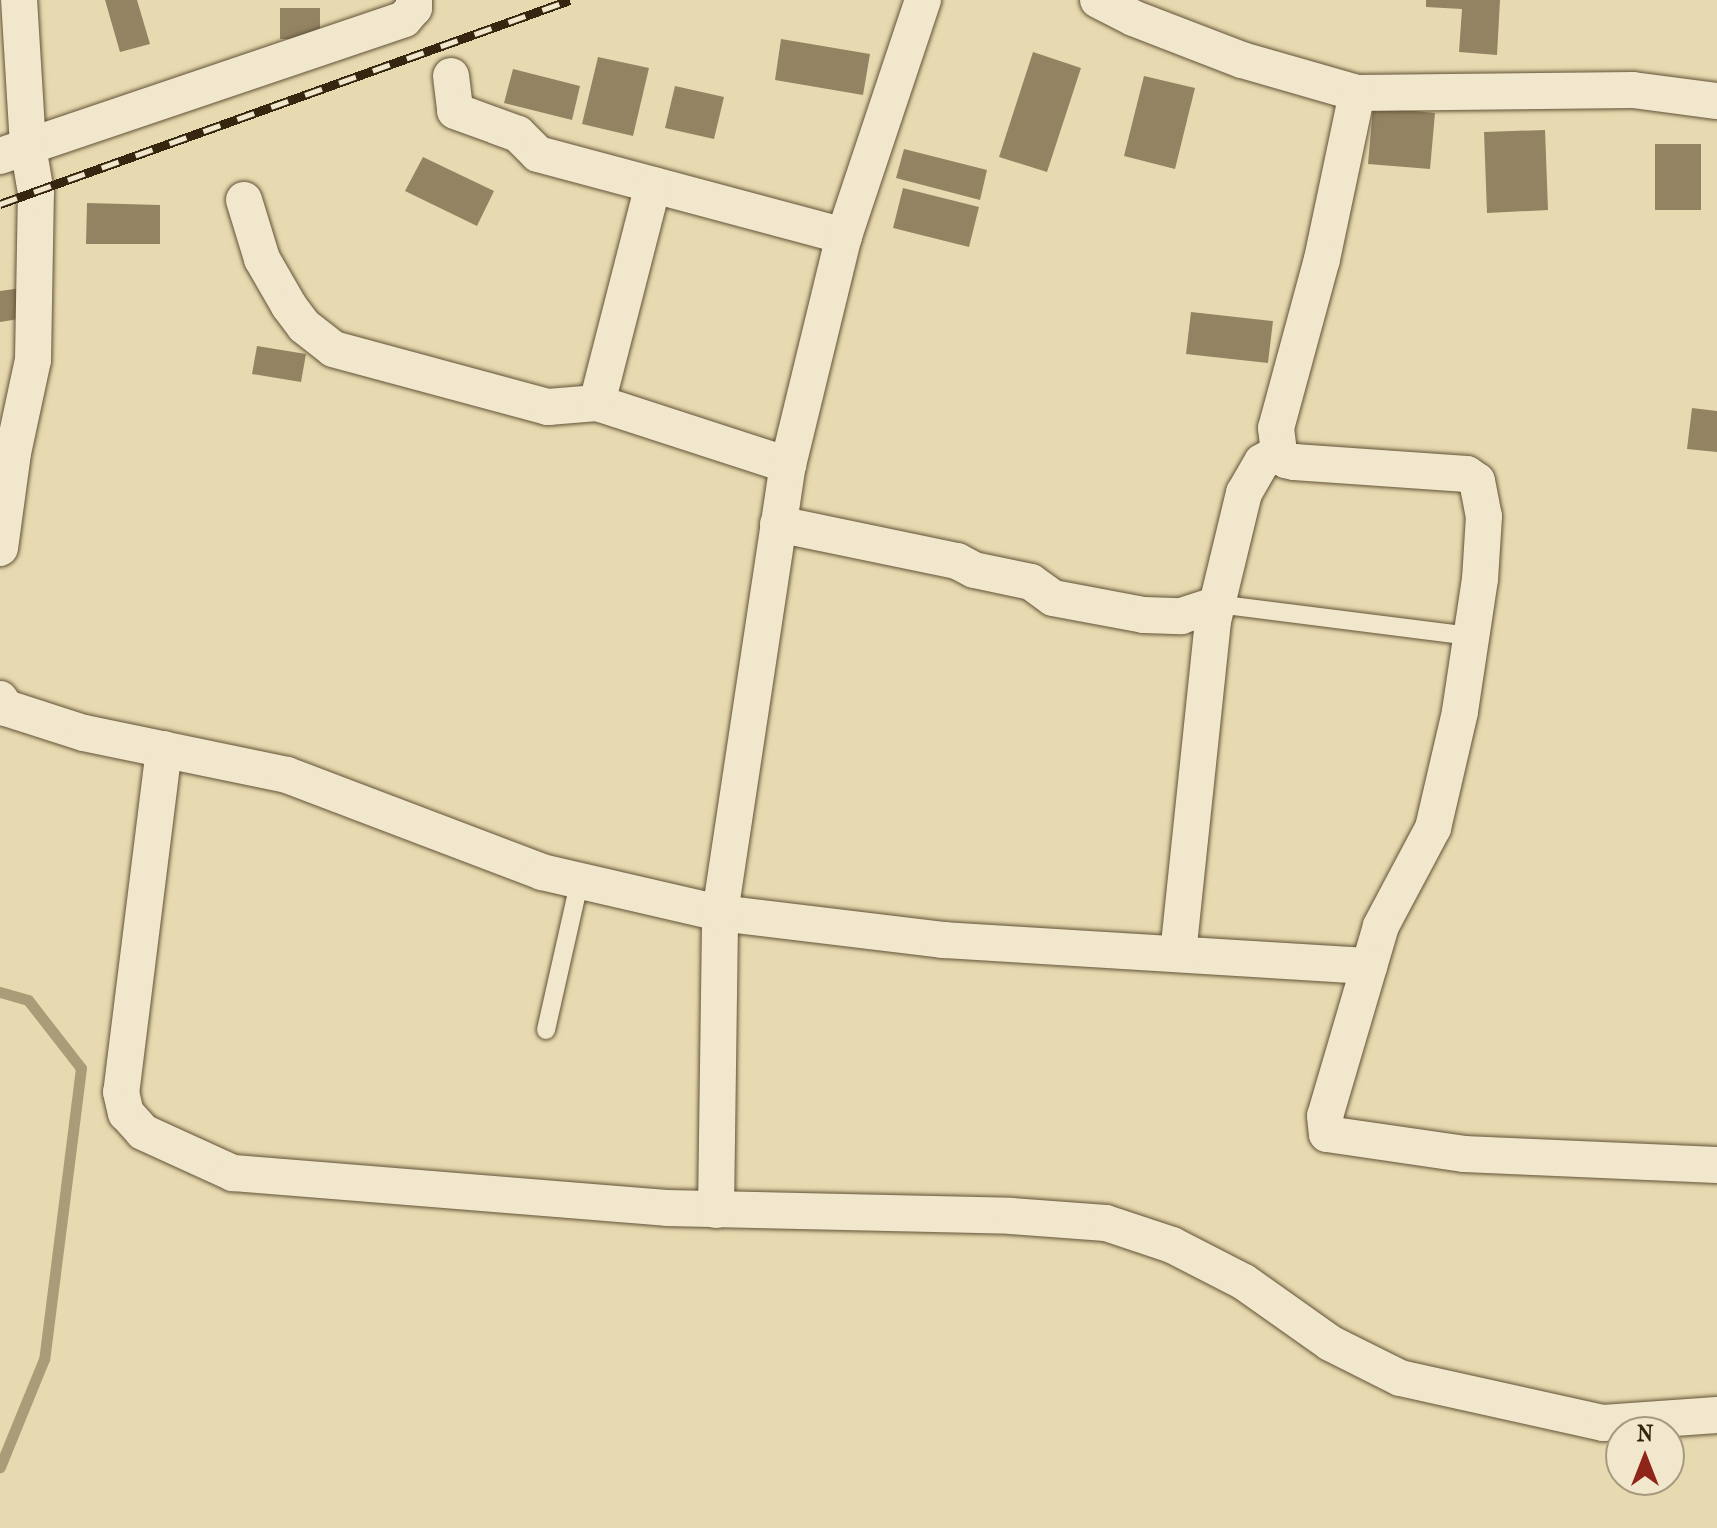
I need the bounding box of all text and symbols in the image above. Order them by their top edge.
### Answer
north arrow [1605,1416,1685,1496]
text: N [1637,1421,1653,1447]

